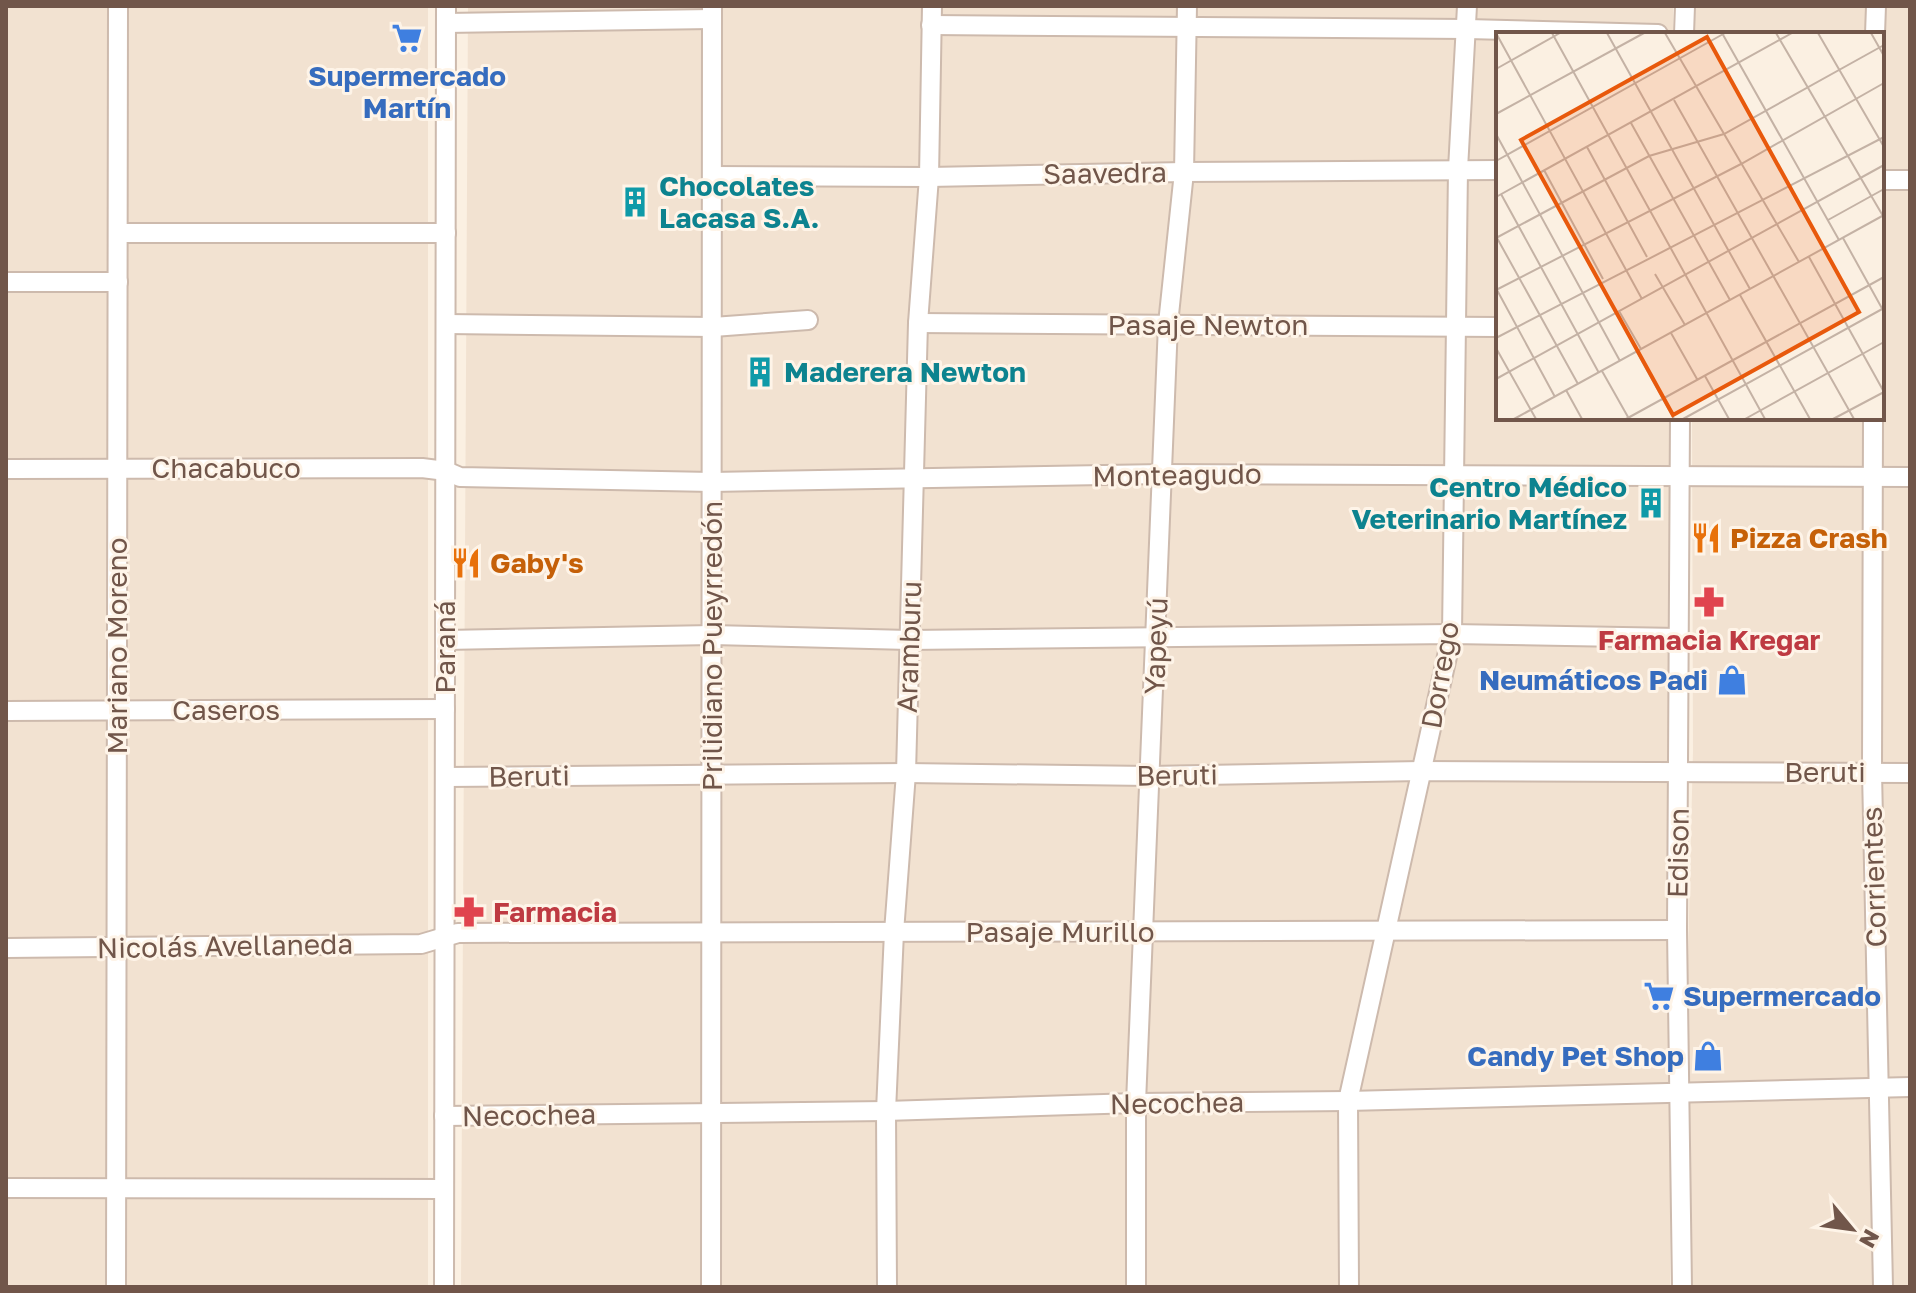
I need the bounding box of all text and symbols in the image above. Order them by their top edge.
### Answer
supermarket icon: Supermercado Martín [390,21,424,55]
inset map [1496,32,1884,420]
place label: Supermercado Martín [308,59,506,124]
street label: Saavedra [1043,155,1167,190]
place label: Chocolates Lacasa S.A. [659,169,820,234]
building icon: Chocolates Lacasa S.A. [618,185,652,219]
street label: Pasaje Newton [1108,308,1309,341]
building icon: Maderera Newton [743,355,777,389]
place label: Maderera Newton [784,355,1026,388]
street label: Chacabuco [151,451,301,484]
street label: Monteagudo [1092,457,1262,492]
place label: Centro Médico Veterinario Martínez [1351,470,1627,535]
building icon: Centro Médico Veterinario Martínez [1634,486,1668,520]
street label: Prilidiano Pueyrredón [695,501,728,791]
restaurant icon: Pizza Crash [1689,521,1723,555]
place label: Pizza Crash [1730,521,1888,554]
street label: Mariano Moreno [100,538,133,754]
restaurant icon: Gaby's [449,546,483,580]
place label: Gaby's [490,546,584,579]
street label: Aramburu [890,580,927,714]
pharmacy icon: Farmacia Kregar [1692,585,1726,619]
street label: Yapeyú [1137,597,1174,695]
street label: Paraná [428,600,461,694]
street label: Dorrego [1414,619,1465,731]
place label: Farmacia Kregar [1598,623,1820,656]
place label: Neumáticos Padi [1479,663,1708,696]
shop icon: Neumáticos Padi [1715,663,1749,697]
street label: Caseros [172,693,280,726]
street label: Beruti [1784,755,1866,788]
street label: Beruti [1136,757,1218,792]
street label: Beruti [488,758,570,793]
street label: Corrientes [1855,806,1892,948]
street label: Edison [1660,808,1695,898]
pharmacy icon: Farmacia [452,895,486,929]
place label: Farmacia [493,895,617,928]
street label: Pasaje Murillo [965,915,1155,948]
street label: Nicolás Avellaneda [97,927,353,964]
supermarket icon: Supermercado [1642,979,1676,1013]
place label: Supermercado [1683,979,1881,1012]
place label: Candy Pet Shop [1467,1039,1684,1072]
shop icon: Candy Pet Shop [1691,1039,1725,1073]
street label: Necochea [1110,1085,1244,1120]
street label: Necochea [462,1097,596,1132]
north arrow [1812,1189,1892,1269]
text: N [1854,1225,1886,1253]

